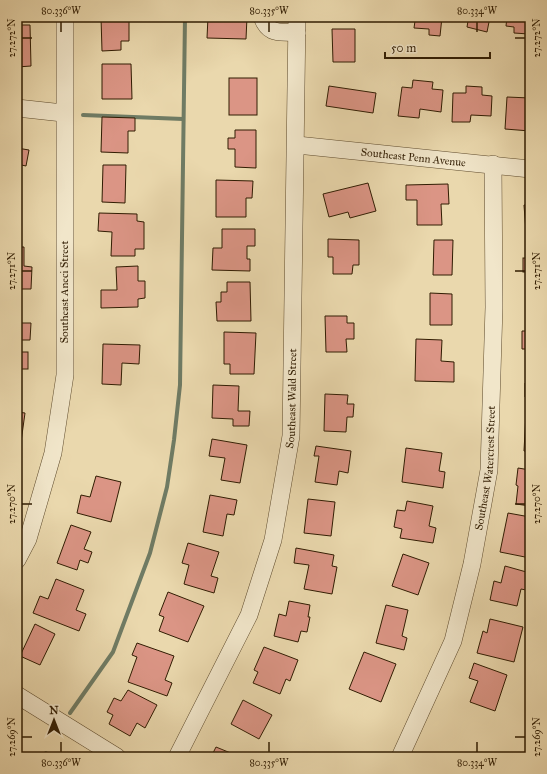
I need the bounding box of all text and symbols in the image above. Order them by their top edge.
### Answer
text: 80.336°W [41,5,81,17]
text: 80.335°W [250,5,289,17]
text: 80.334°W [457,5,497,17]
text: 27.272°N [6,18,18,57]
text: 27.272°N [531,18,543,57]
scale bar [385,34,490,60]
text: 50 m [391,41,416,55]
street label: Southeast Penn Avenue [360,145,467,169]
street label: Southeast Aneci Street [58,241,71,343]
text: 27.271°N [6,251,18,290]
text: 27.271°N [531,251,543,290]
street label: Southeast Wald Street [282,348,299,450]
street label: Southeast Watercrest Street [472,405,497,531]
text: 27.270°N [6,484,18,524]
text: 27.270°N [531,484,543,524]
north arrow [34,700,74,740]
text: N [49,704,59,717]
text: 27.269°N [6,717,18,757]
text: 27.269°N [531,717,543,757]
text: 80.336°W [41,757,81,769]
text: 80.335°W [250,757,289,769]
text: 80.334°W [457,757,497,769]

